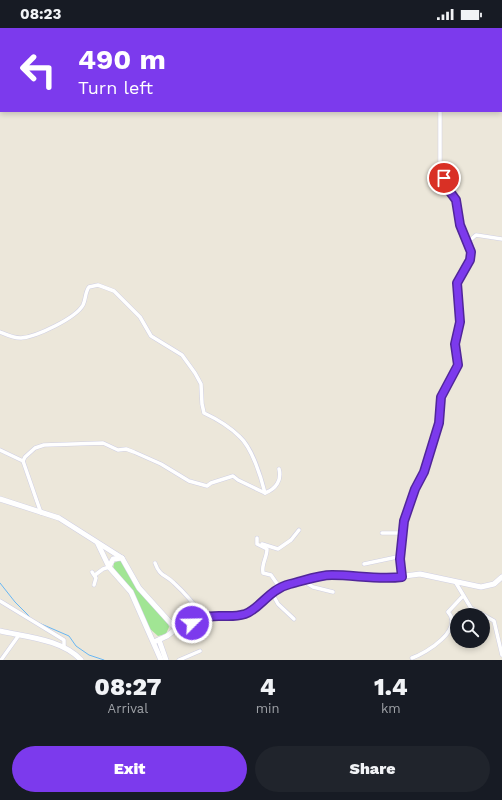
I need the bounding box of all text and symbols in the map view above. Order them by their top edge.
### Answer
text: 08:23 [20,5,61,23]
text: 490 m [78,43,166,76]
icon: left [12,44,64,96]
text: Turn left [78,77,153,98]
pin [427,161,461,195]
icon: arrive [433,167,455,189]
position arrow [171,602,213,644]
map controls [450,608,490,648]
button: search [450,608,490,648]
text: 08:27 [94,673,161,701]
text: 4 [260,673,276,701]
text: 1.4 [374,673,408,701]
text: Arrival [108,701,148,716]
text: min [256,701,280,716]
text: km [381,701,401,716]
button: Exit [12,746,247,792]
button: Share [255,746,490,792]

